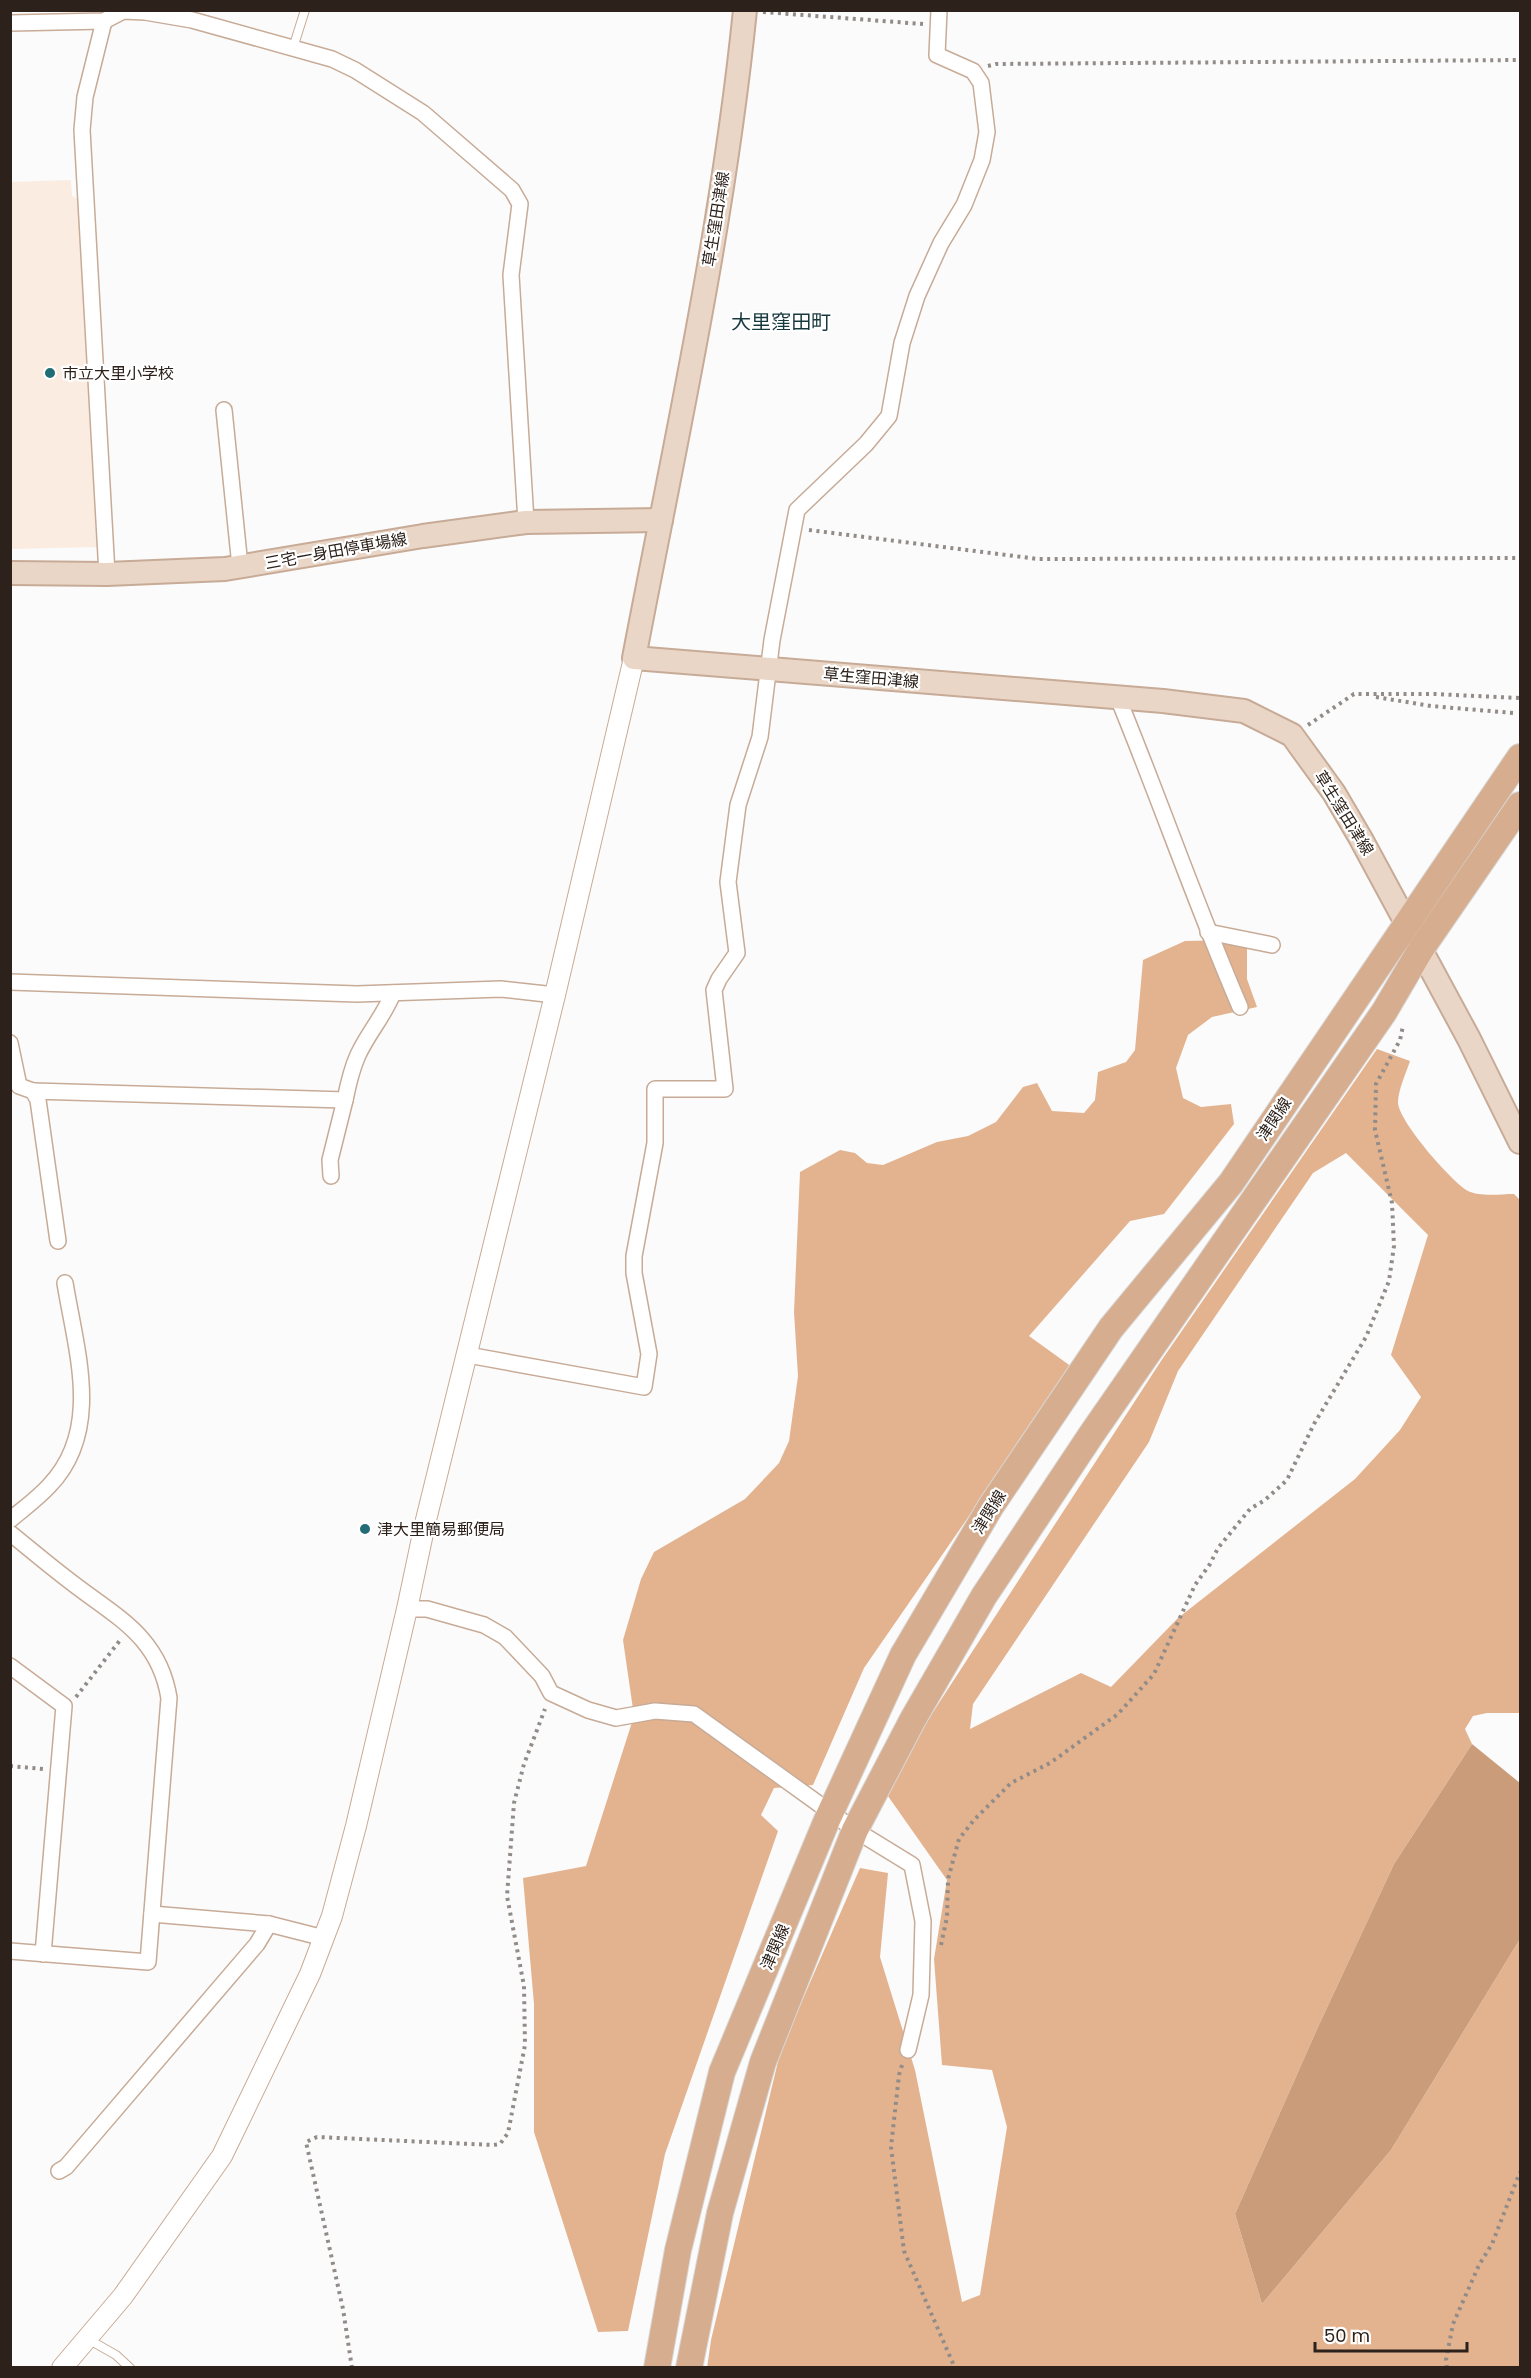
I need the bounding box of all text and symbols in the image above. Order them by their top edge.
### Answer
street label: 草生窪田津線 [697,170,735,268]
district label: 大里窪田町 [731,308,831,336]
place label: 市立大里小学校 [62,362,174,385]
marker: 市立大里小学校 [43,366,57,380]
street label: 三宅一身田停車場線 [263,527,409,575]
street label: 草生窪田津線 [822,662,920,694]
street label: 草生窪田津線 [1309,766,1379,860]
street label: 津関線 [1251,1093,1297,1145]
street label: 津関線 [967,1486,1011,1538]
place label: 津大里簡易郵便局 [377,1518,505,1541]
marker: 津大里簡易郵便局 [358,1522,372,1536]
street label: 津関線 [755,1920,795,1974]
scale bar [1315,2315,1466,2353]
text: 50 m [1324,2323,1370,2348]

